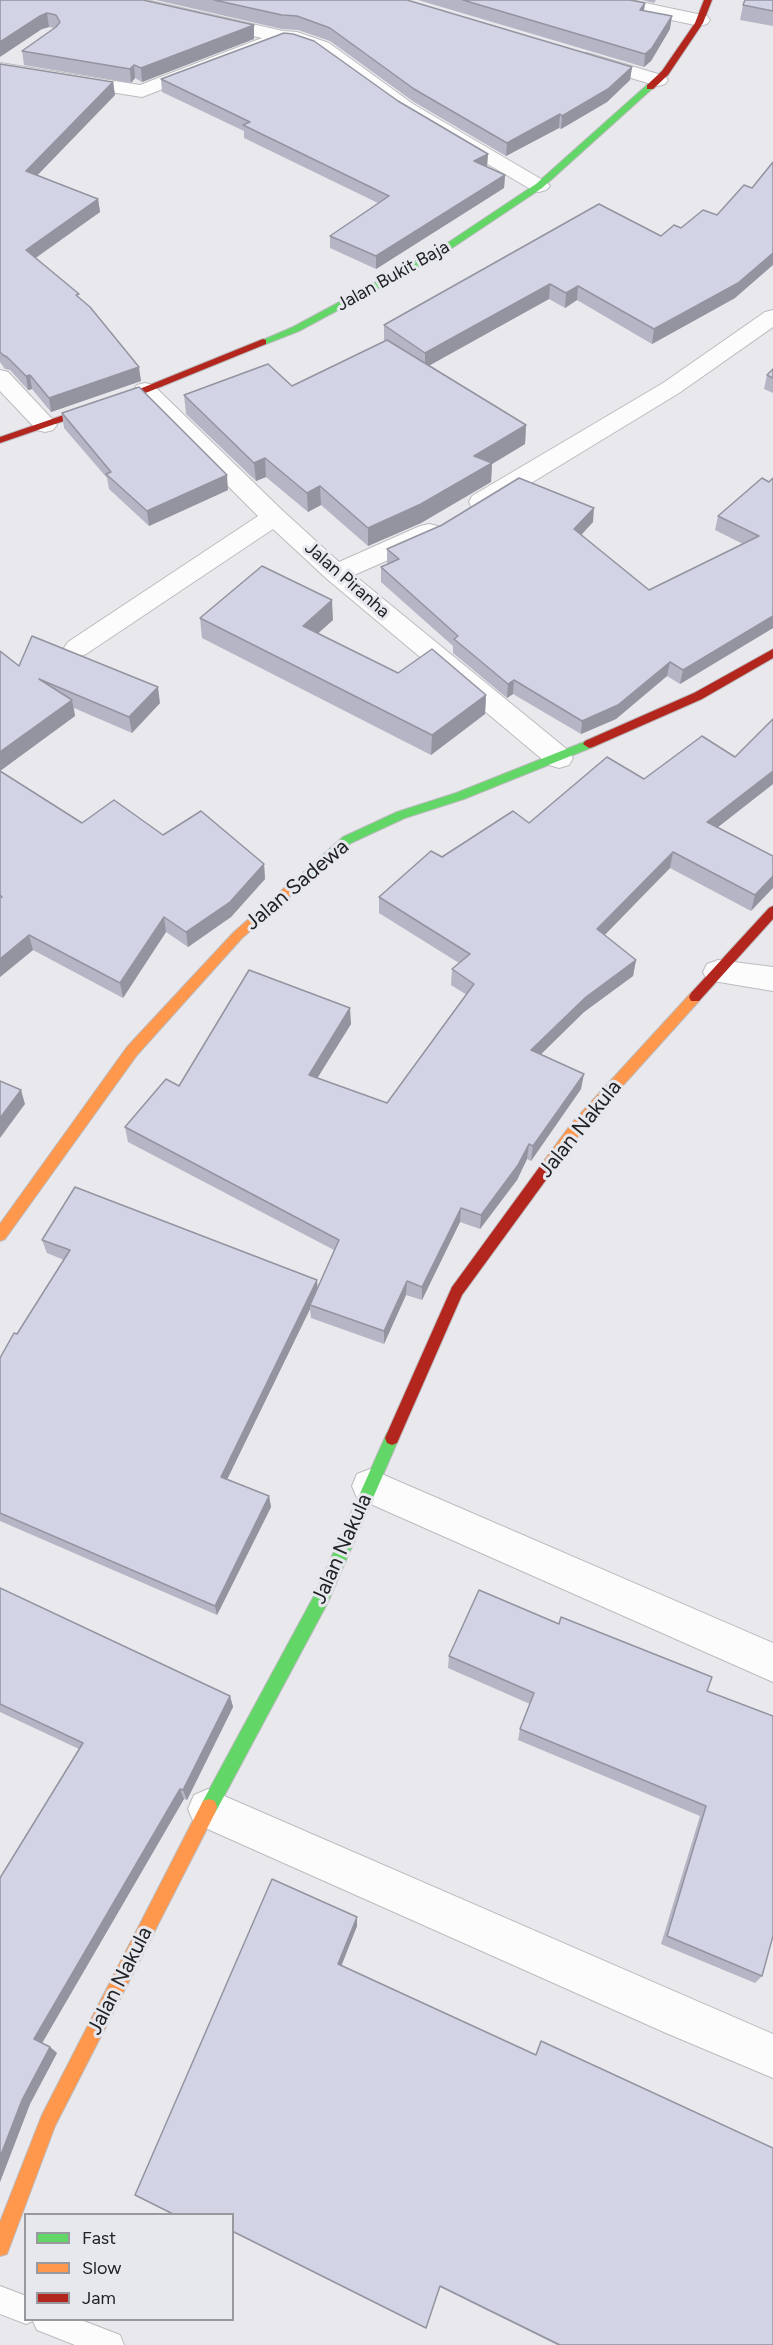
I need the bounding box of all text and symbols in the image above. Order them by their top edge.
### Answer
street label: Jalan Bukit Baja [333,236,453,316]
street label: Jalan Piranha [300,537,394,623]
street label: Jalan Sadewa [240,834,354,936]
street label: Jalan Nakula [533,1075,627,1183]
street label: Jalan Nakula [307,1490,377,1608]
street label: Jalan Nakula [82,1923,158,2039]
legend [24,2213,234,2321]
text: Fast [82,2227,116,2249]
text: Slow [82,2257,121,2279]
text: Jam [82,2287,116,2309]

